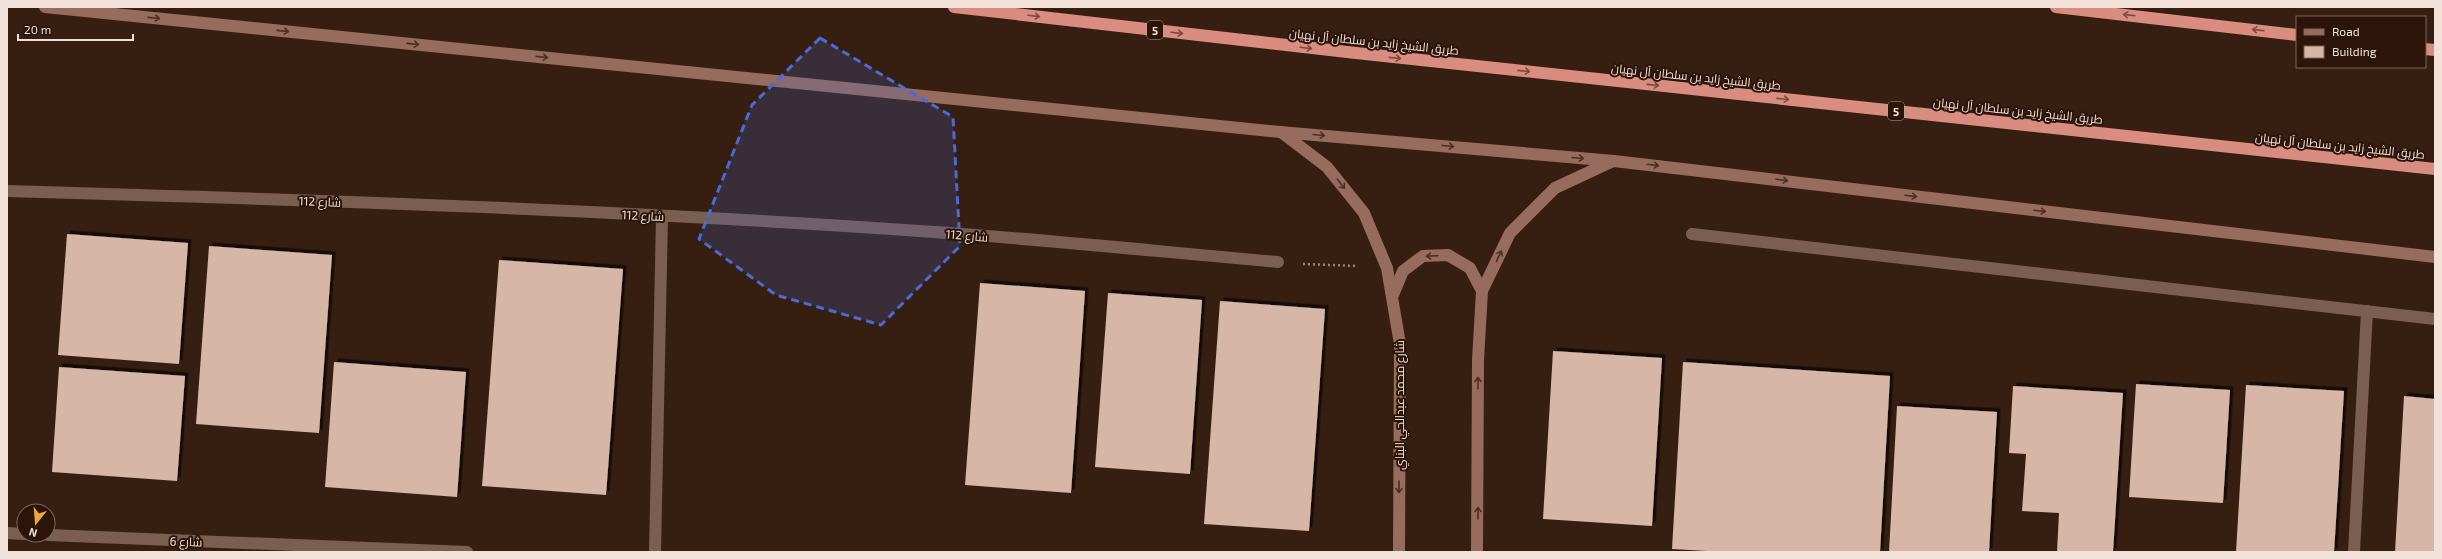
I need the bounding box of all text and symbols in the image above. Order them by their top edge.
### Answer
one-way arrow [1027,12,1040,20]
one-way arrow [2123,12,2136,19]
one-way arrow [147,14,160,22]
scale bar [18,16,133,42]
legend [2296,16,2426,68]
road number: 5 [1147,21,1163,39]
text: 20 m [24,22,51,36]
text: Road [2332,24,2360,38]
street label: طريق الشيخ زايد بن سلطان آل نهيان [1288,25,1460,59]
one-way arrow [2252,26,2265,34]
one-way arrow [276,27,289,35]
one-way arrow [1170,29,1183,37]
one-way arrow [406,40,419,48]
one-way arrow [1299,44,1312,51]
text: Building [2332,44,2377,58]
one-way arrow [535,53,548,61]
one-way arrow [1388,54,1401,61]
street label: طريق الشيخ زايد بن سلطان آل نهيان [1610,60,1782,94]
one-way arrow [1517,68,1530,75]
one-way arrow [1646,82,1659,89]
street label: طريق الشيخ زايد بن سلطان آل نهيان [1932,94,2104,128]
one-way arrow [1776,95,1789,103]
road number: 5 [1888,102,1904,120]
street label: طريق الشيخ زايد بن سلطان آل نهيان [2254,129,2426,163]
one-way arrow [1312,132,1325,139]
one-way arrow [1441,143,1454,150]
one-way arrow [1571,154,1584,161]
one-way arrow [1646,161,1659,169]
one-way arrow [1775,177,1788,184]
one-way arrow [1336,179,1345,190]
one-way arrow [1904,192,1917,199]
street label: شارع 112 [299,193,341,211]
street label: شارع 112 [621,207,665,225]
one-way arrow [2033,207,2046,214]
street label: شارع 112 [945,226,989,246]
one-way arrow [1496,250,1503,262]
one-way arrow [1426,252,1439,259]
street label: شارع محمد عبدالحي البناي [1392,340,1410,470]
one-way arrow [1474,377,1482,390]
one-way arrow [1395,480,1403,493]
north arrow [16,503,56,543]
one-way arrow [1474,507,1482,520]
text: N [27,526,39,540]
street label: شارع 6 [169,533,203,551]

